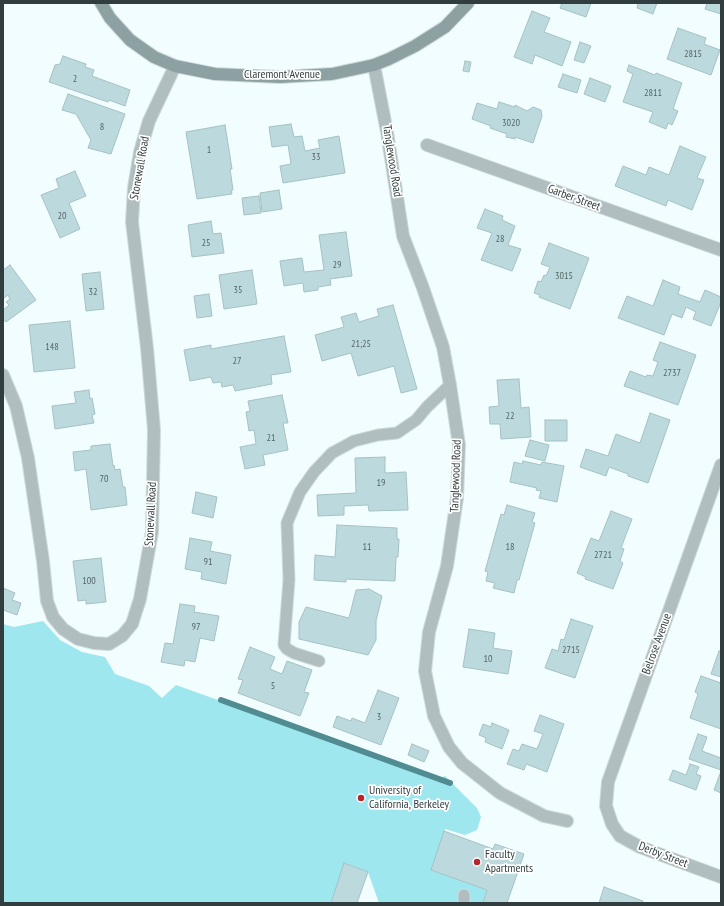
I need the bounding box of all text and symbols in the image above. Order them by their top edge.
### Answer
house number: 2815 [684,48,702,60]
street label: Claremont Avenue [244,68,320,82]
house number: 2 [73,73,77,85]
house number: 2811 [644,87,662,99]
house number: 3020 [502,117,520,129]
house number: 8 [100,121,104,133]
street label: Tanglewood Road [379,124,405,198]
street label: Stonewall Road [127,135,153,201]
house number: 1 [207,144,211,156]
house number: 33 [312,151,320,163]
street label: Garber Street [546,182,602,214]
house number: 20 [58,210,66,222]
house number: 28 [496,233,504,245]
house number: 25 [202,237,210,249]
house number: 29 [333,259,341,271]
house number: 3015 [555,270,573,282]
house number: 35 [234,284,242,296]
house number: 32 [89,286,97,298]
house number: 21;25 [351,338,371,350]
house number: 148 [45,341,59,353]
house number: 27 [233,355,241,367]
house number: 2737 [663,367,681,379]
house number: 22 [506,410,514,422]
house number: 21 [267,432,275,444]
street label: Tanglewood Road [448,439,464,513]
house number: 70 [100,473,108,485]
house number: 19 [377,477,385,489]
street label: Stonewall Road [142,482,160,546]
house number: 11 [363,541,371,553]
house number: 18 [506,541,514,553]
house number: 2721 [594,549,612,561]
house number: 91 [204,556,212,568]
house number: 100 [82,575,96,587]
street label: Belrose Avenue [639,612,675,676]
house number: 97 [192,621,200,633]
house number: 2715 [562,644,580,656]
house number: 10 [484,653,492,665]
house number: 5 [271,680,275,692]
house number: 3 [377,711,381,723]
place label: University of California, Berkeley [369,784,449,812]
marker: University of California, Berkeley [356,793,366,803]
street label: Derby Street [636,839,690,871]
place label: Faculty Apartments [485,848,533,876]
marker: Faculty Apartments [472,857,482,867]

